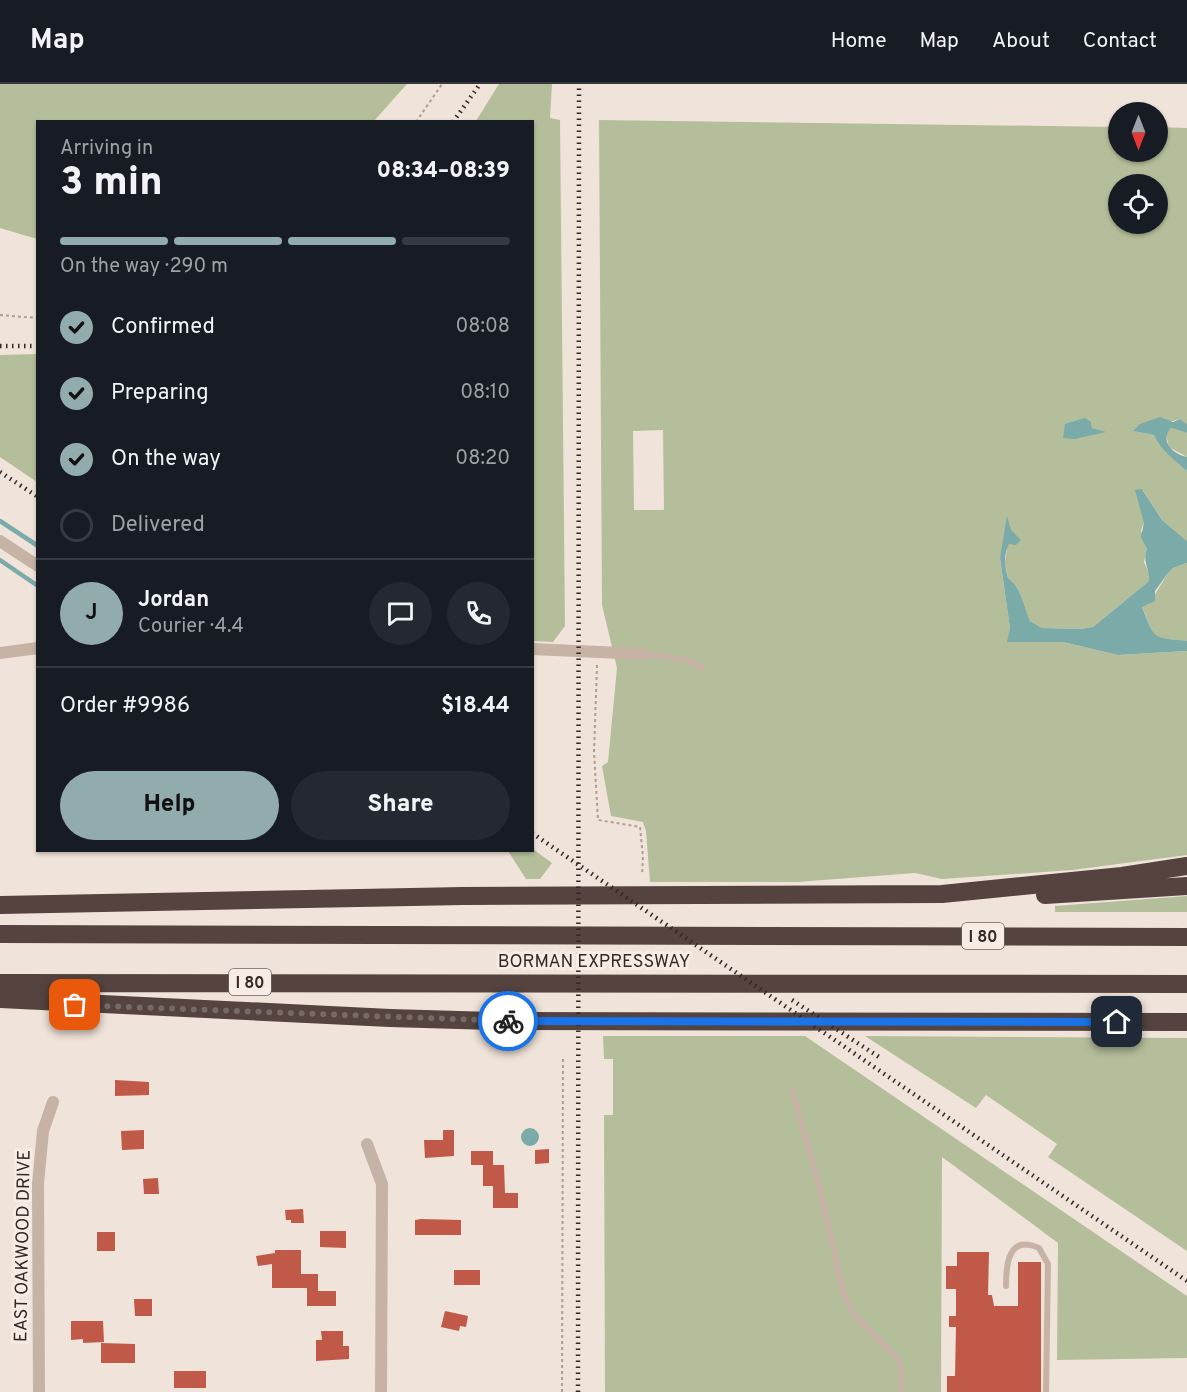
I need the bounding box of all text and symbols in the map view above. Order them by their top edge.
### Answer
text: Map [30,23,85,59]
text: Home [831,28,887,55]
text: Map [920,28,959,55]
text: About [992,28,1050,55]
text: Contact [1083,28,1157,55]
north arrow [1108,102,1168,162]
map controls [1108,102,1168,234]
text: Arriving in [60,136,153,162]
text: 08:34–08:39 [377,158,510,185]
text: 3 min [60,160,163,209]
button: locate [1108,174,1168,234]
text: On the way · 290 m [60,254,228,280]
icon: check [60,311,93,344]
text: Confirmed [111,314,215,341]
text: 08:08 [455,314,510,340]
icon: check [60,377,93,410]
text: Preparing [111,380,209,407]
text: 08:10 [460,380,510,406]
icon: check [60,443,93,476]
text: On the way [111,446,221,473]
text: 08:20 [455,446,510,472]
text: Delivered [111,512,205,539]
button: chat [369,582,432,645]
button: phone [447,582,510,645]
text: Jordan [138,587,209,614]
text: J [85,600,98,627]
text: Courier · 4.4 [138,614,244,640]
text: Order #9986 [60,693,190,720]
text: $18.44 [441,693,510,720]
button: Help [60,771,279,840]
button: Share [291,771,510,840]
road number: I 80 [962,923,1004,949]
street label: BORMAN EXPRESSWAY [498,951,690,974]
road number: I 80 [229,969,271,995]
pin [49,979,100,1030]
icon: bag [58,988,91,1021]
courier [478,991,538,1051]
pin [1091,996,1142,1047]
icon: bike [492,1005,525,1038]
icon: home [1100,1005,1133,1038]
street label: EAST OAKWOOD DRIVE [10,1150,37,1342]

